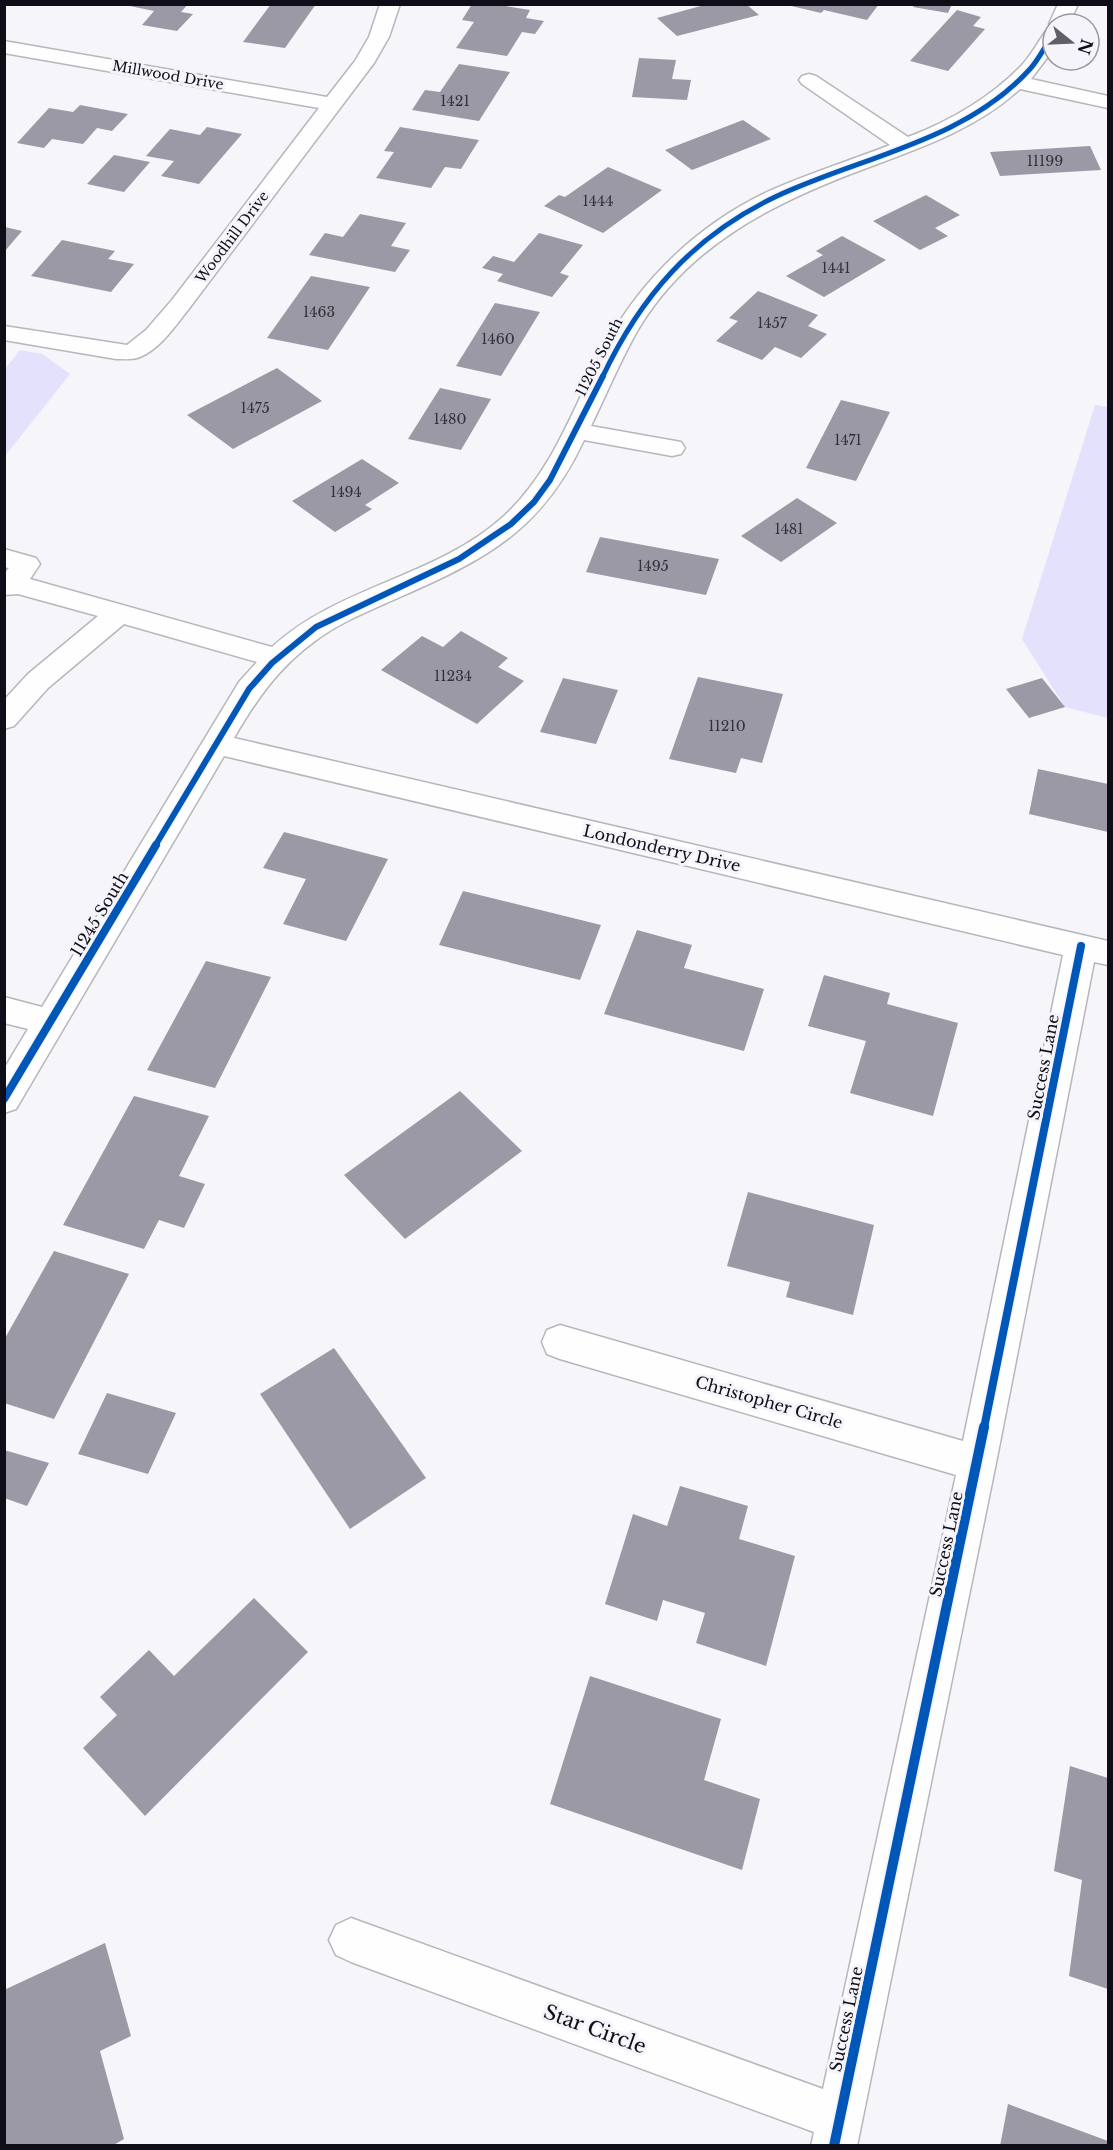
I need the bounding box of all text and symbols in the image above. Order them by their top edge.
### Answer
north arrow [1041,12,1101,72]
text: N [1073,36,1097,57]
street label: Millwood Drive [111,56,225,94]
house number: 1421 [440,92,470,110]
house number: 11199 [1027,152,1063,170]
street label: Woodhill Drive [191,187,272,287]
house number: 1444 [583,192,613,210]
house number: 1441 [822,259,850,277]
house number: 1463 [303,303,335,321]
street label: 11205 South [572,314,627,399]
house number: 1457 [757,314,788,332]
house number: 1460 [481,330,515,348]
house number: 1475 [240,399,270,417]
house number: 1480 [434,410,466,428]
house number: 1471 [834,431,862,449]
house number: 1494 [330,483,362,501]
house number: 1481 [774,520,804,538]
house number: 1495 [637,557,669,575]
house number: 11234 [434,667,472,685]
house number: 11210 [708,717,746,735]
street label: Londonderry Drive [581,820,743,876]
street label: 11245 South [66,868,132,960]
street label: Success Lane [1023,1012,1063,1122]
street label: Christopher Circle [693,1371,845,1433]
street label: Success Lane [925,1490,967,1598]
street label: Success Lane [825,1965,867,2073]
street label: Star Circle [541,1999,649,2059]

